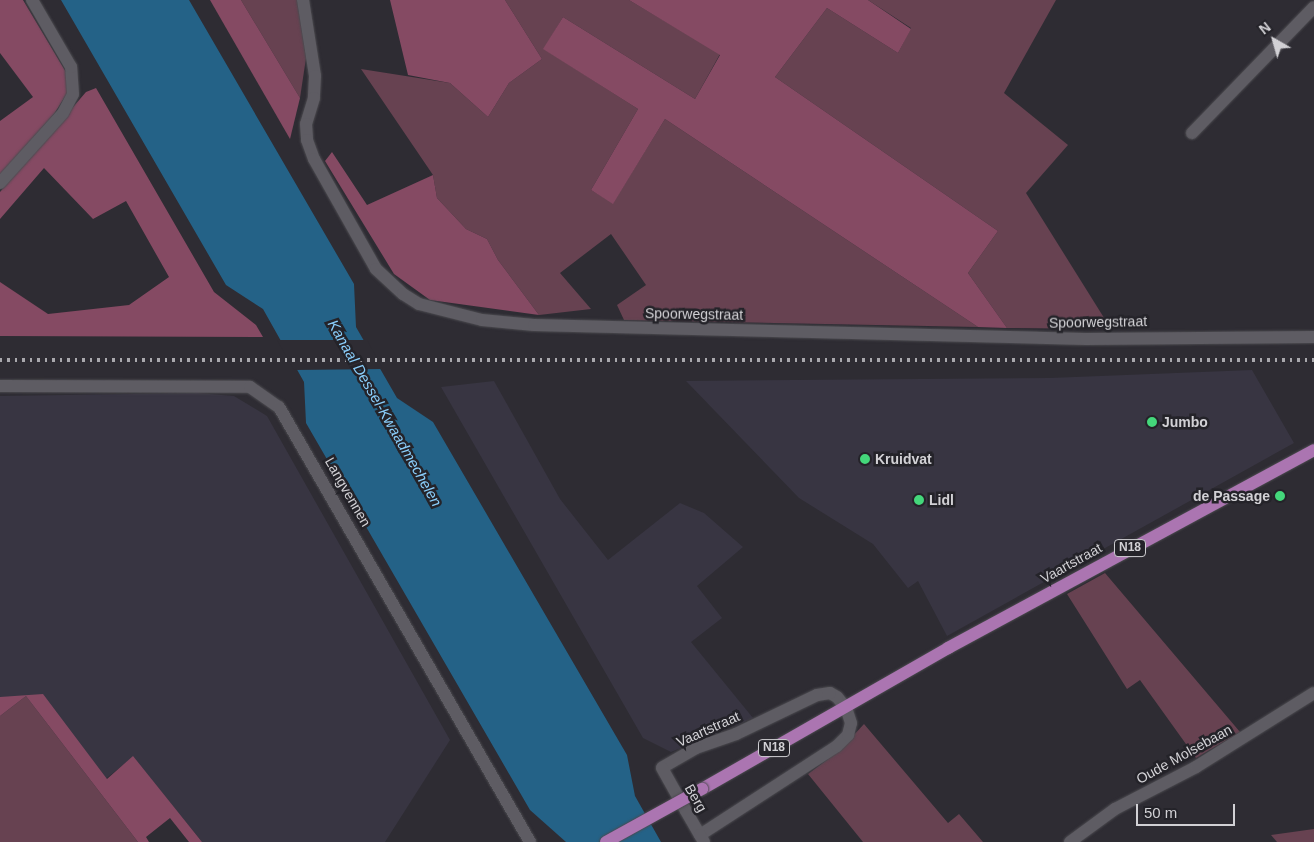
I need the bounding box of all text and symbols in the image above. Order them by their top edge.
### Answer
north arrow [1249,15,1299,65]
text: N [1256,19,1274,38]
street label: Spoorwegstraat [645,305,743,323]
street label: Spoorwegstraat [1049,313,1147,331]
water label: Kanaal Dessel-Kwaadmechelen [324,316,446,510]
place label: Jumbo [1162,414,1208,430]
marker: Jumbo [1146,416,1158,428]
place label: Kruidvat [875,451,932,467]
marker: Kruidvat [859,453,871,465]
street label: Langvennen [321,454,375,530]
place label: de Passage [1193,488,1270,504]
marker: de Passage [1274,490,1286,502]
place label: Lidl [929,492,954,508]
marker: Lidl [913,494,925,506]
road number: N18 [1114,538,1146,558]
street label: Vaartstraat [1037,539,1105,587]
street label: Vaartstraat [674,708,742,750]
street label: Oude Molsebaan [1133,721,1235,787]
road number: N18 [758,738,790,758]
street label: Berg [681,781,711,815]
scale bar [1139,794,1238,826]
text: 50 m [1144,804,1177,821]

